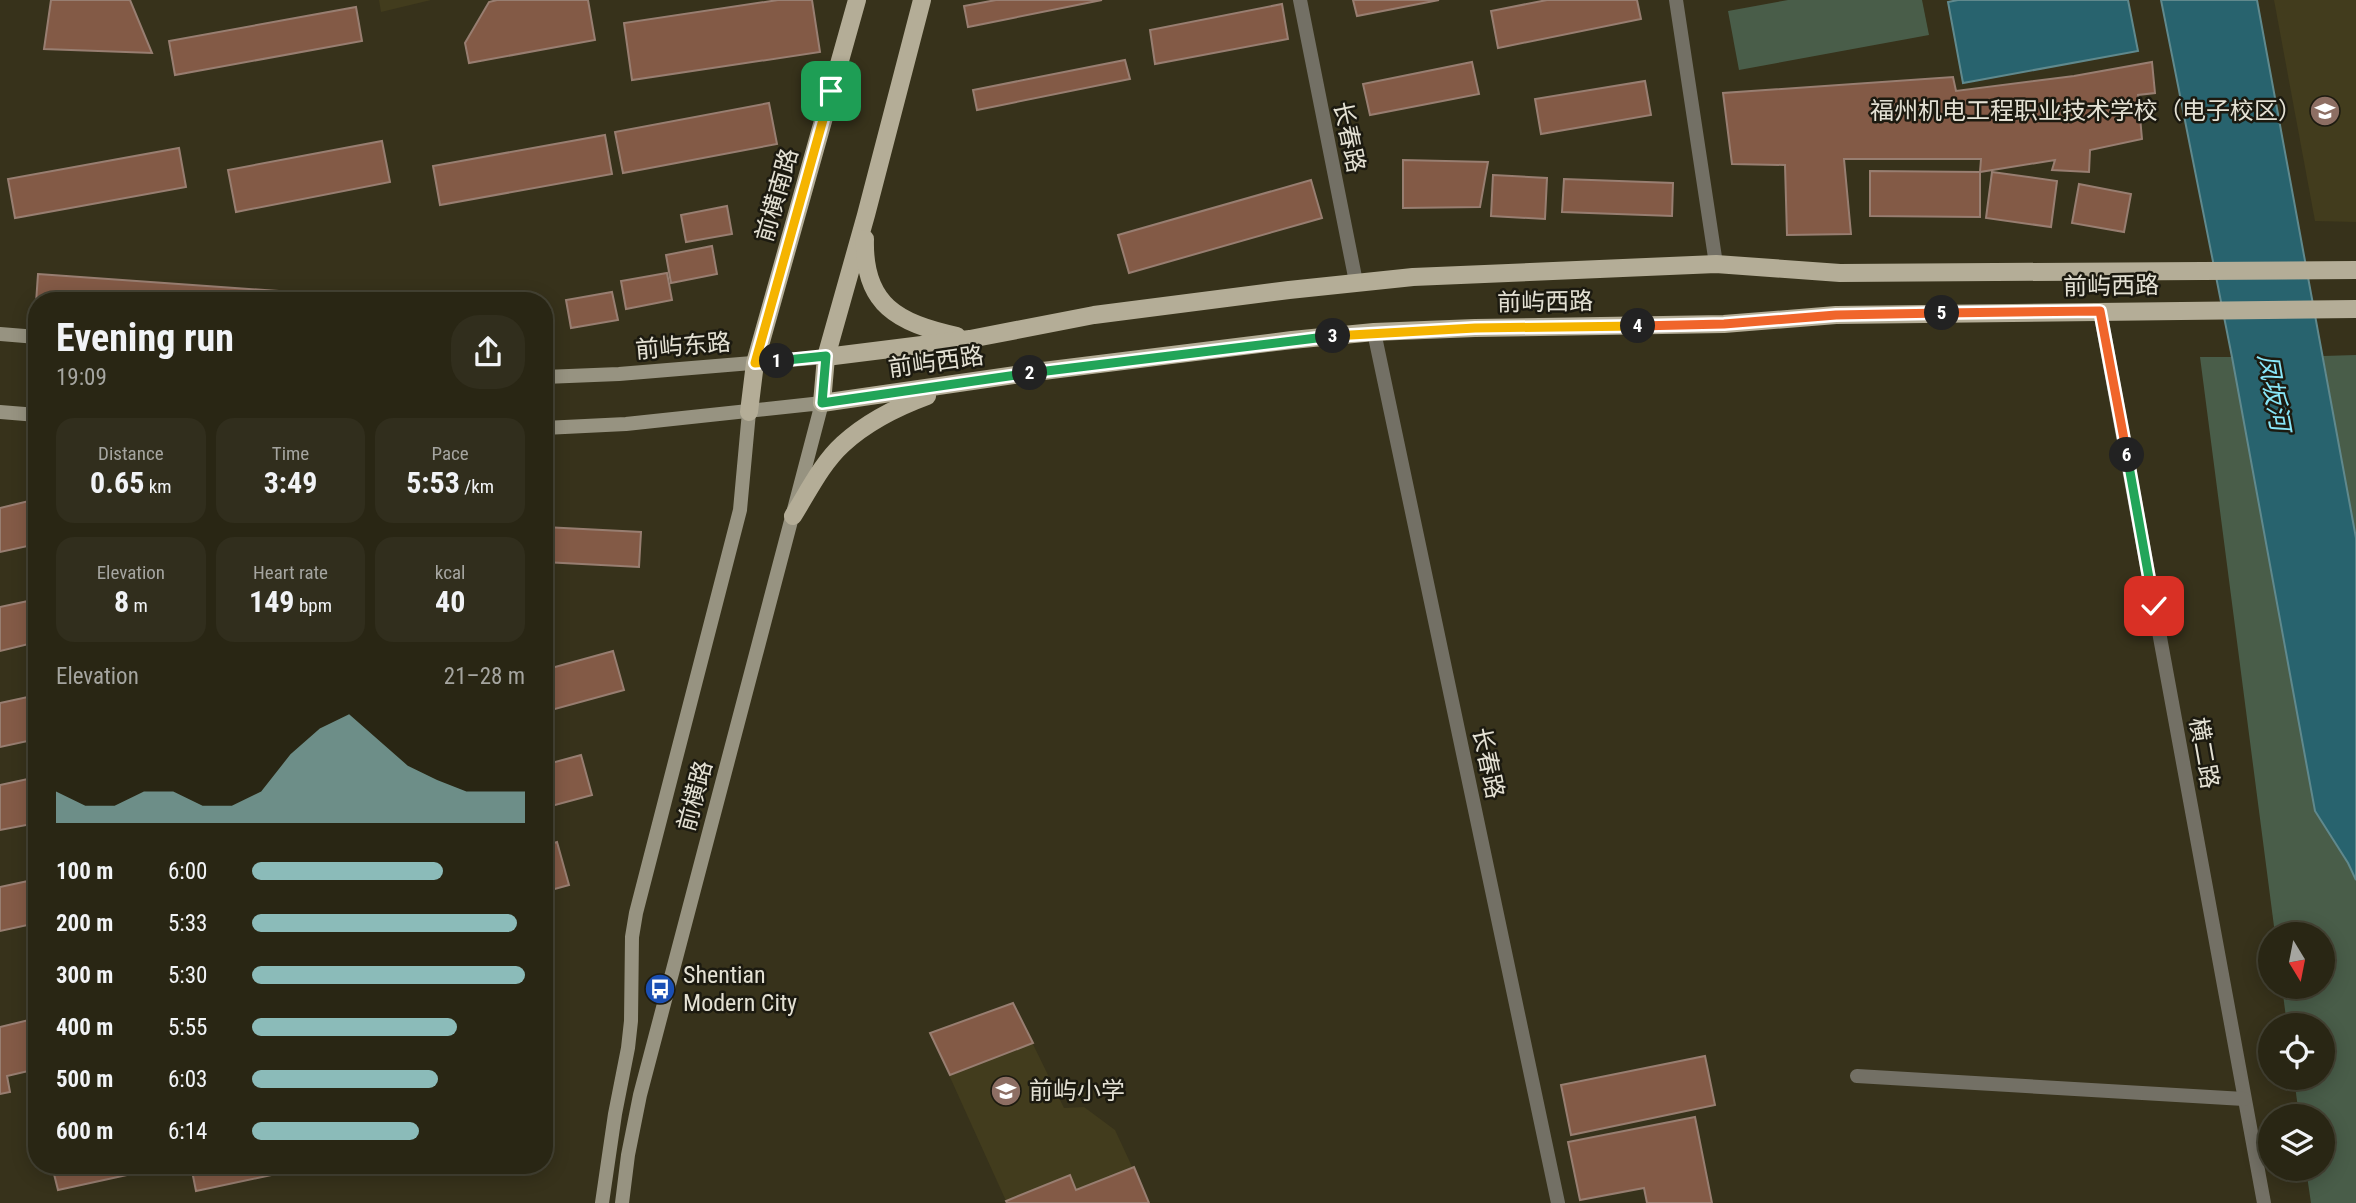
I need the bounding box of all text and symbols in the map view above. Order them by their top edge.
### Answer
pin [801,61,861,121]
icon: arrive [812,72,850,110]
school or university icon: 福州机电工程职业技术学校（电子校区） [2308,94,2342,128]
place label: 福州机电工程职业技术学校（电子校区） [1870,97,2302,125]
street label: 长春路 [1328,99,1370,175]
street label: 前横南路 [750,145,804,245]
street label: 前屿西路 [2063,271,2159,301]
street label: 前屿西路 [1497,287,1593,317]
pin: 5 [1924,296,1960,330]
text: 5 [1937,301,1946,324]
pin: 4 [1620,308,1656,344]
text: 4 [1633,314,1642,337]
button: share [451,315,525,389]
text: Evening run [56,316,234,360]
pin: 3 [1316,318,1350,354]
text: 3 [1328,324,1337,347]
street label: 前屿东路 [634,328,732,364]
street label: 前屿西路 [887,341,985,383]
pin: 1 [760,344,794,378]
text: 1 [772,349,781,372]
water label: 凤坂河 [2252,351,2296,438]
pin: 2 [1012,356,1048,390]
text: 2 [1025,361,1034,384]
text: 19:09 [56,364,107,391]
pin: 6 [2110,438,2144,472]
text: Distance [98,442,164,465]
text: Time [272,442,309,465]
text: Pace [432,442,469,465]
text: 6 [2122,443,2131,466]
text: 0.65 [90,465,144,500]
text: 3:49 [264,465,317,500]
text: 5:53 [406,465,460,500]
text: km [144,475,172,498]
text: /km [460,475,494,498]
text: Elevation [97,561,165,584]
text: Heart rate [253,561,328,584]
text: kcal [435,561,465,584]
pin [2124,576,2184,636]
text: 8 [114,584,129,619]
text: 149 [249,584,295,619]
text: 40 [435,584,465,619]
icon: check [2135,587,2173,625]
text: m [129,594,148,617]
text: bpm [295,594,332,617]
text: Elevation [56,663,139,690]
text: 21–28 m [444,663,525,690]
street label: 横二路 [2184,715,2224,791]
street label: 长春路 [1467,725,1509,801]
street label: 前横路 [672,758,718,834]
text: 100 m [56,858,113,885]
text: 6:00 [168,858,207,885]
text: 200 m [56,910,113,937]
text: 5:33 [168,910,207,937]
north arrow [2258,922,2334,999]
map controls [2258,922,2335,1181]
place label: Shentian Modern City [683,961,797,1017]
text: 300 m [56,962,113,989]
text: 5:30 [168,962,207,989]
bus stop icon: Shentian Modern City [643,972,677,1006]
button: locate [2258,1013,2335,1090]
text: 400 m [56,1014,113,1041]
text: 5:55 [168,1014,207,1041]
text: 500 m [56,1066,113,1093]
text: 6:03 [168,1066,207,1093]
school or university icon: 前屿小学 [989,1074,1023,1108]
place label: 前屿小学 [1029,1077,1125,1105]
button: layers [2258,1104,2335,1181]
text: 600 m [56,1118,113,1145]
text: 6:14 [168,1118,207,1145]

